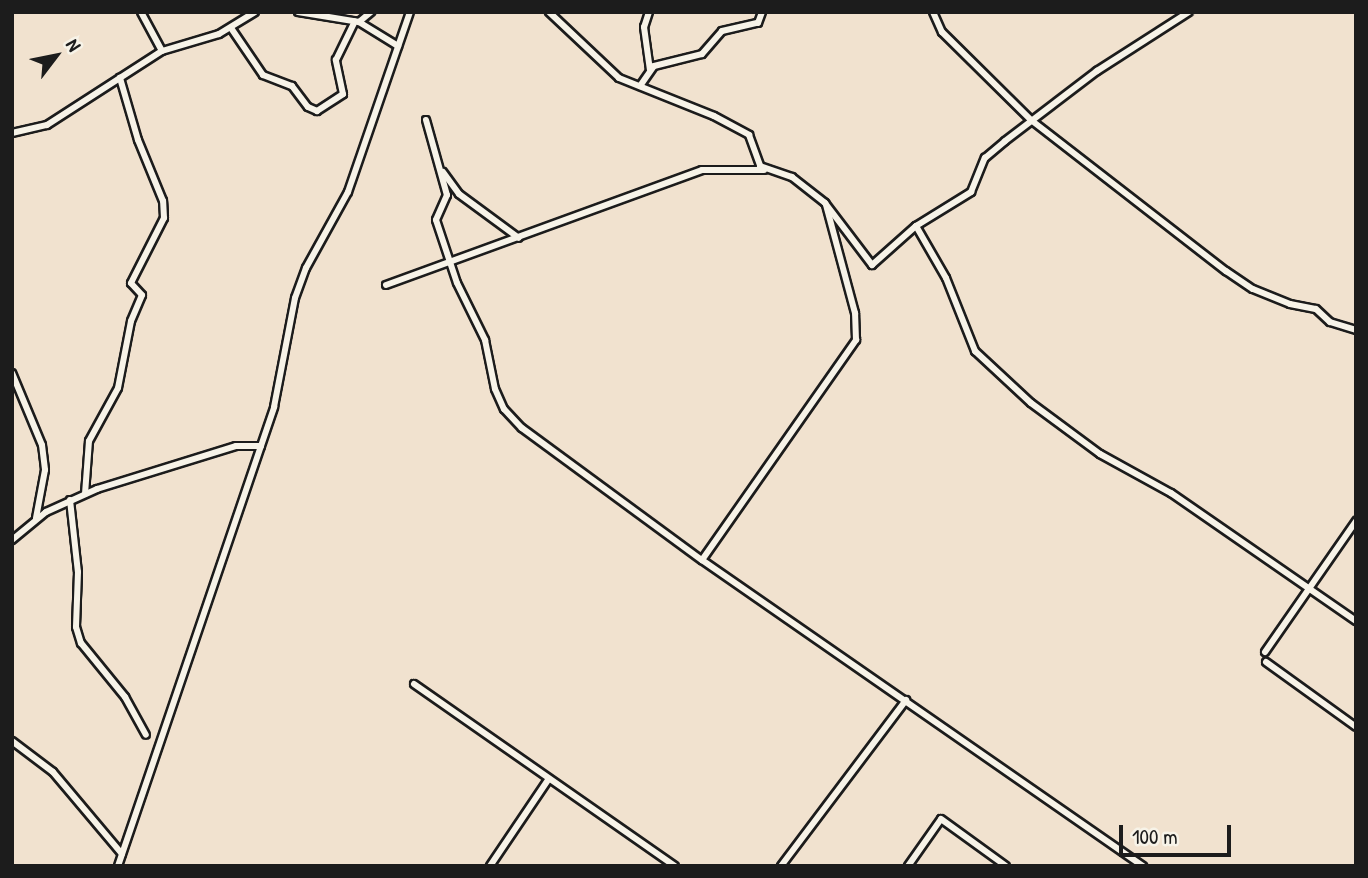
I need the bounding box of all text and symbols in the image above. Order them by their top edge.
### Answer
north arrow [21,21,91,91]
text: N [60,34,88,56]
scale bar [1123,812,1235,856]
text: 100 m [1132,822,1178,851]

